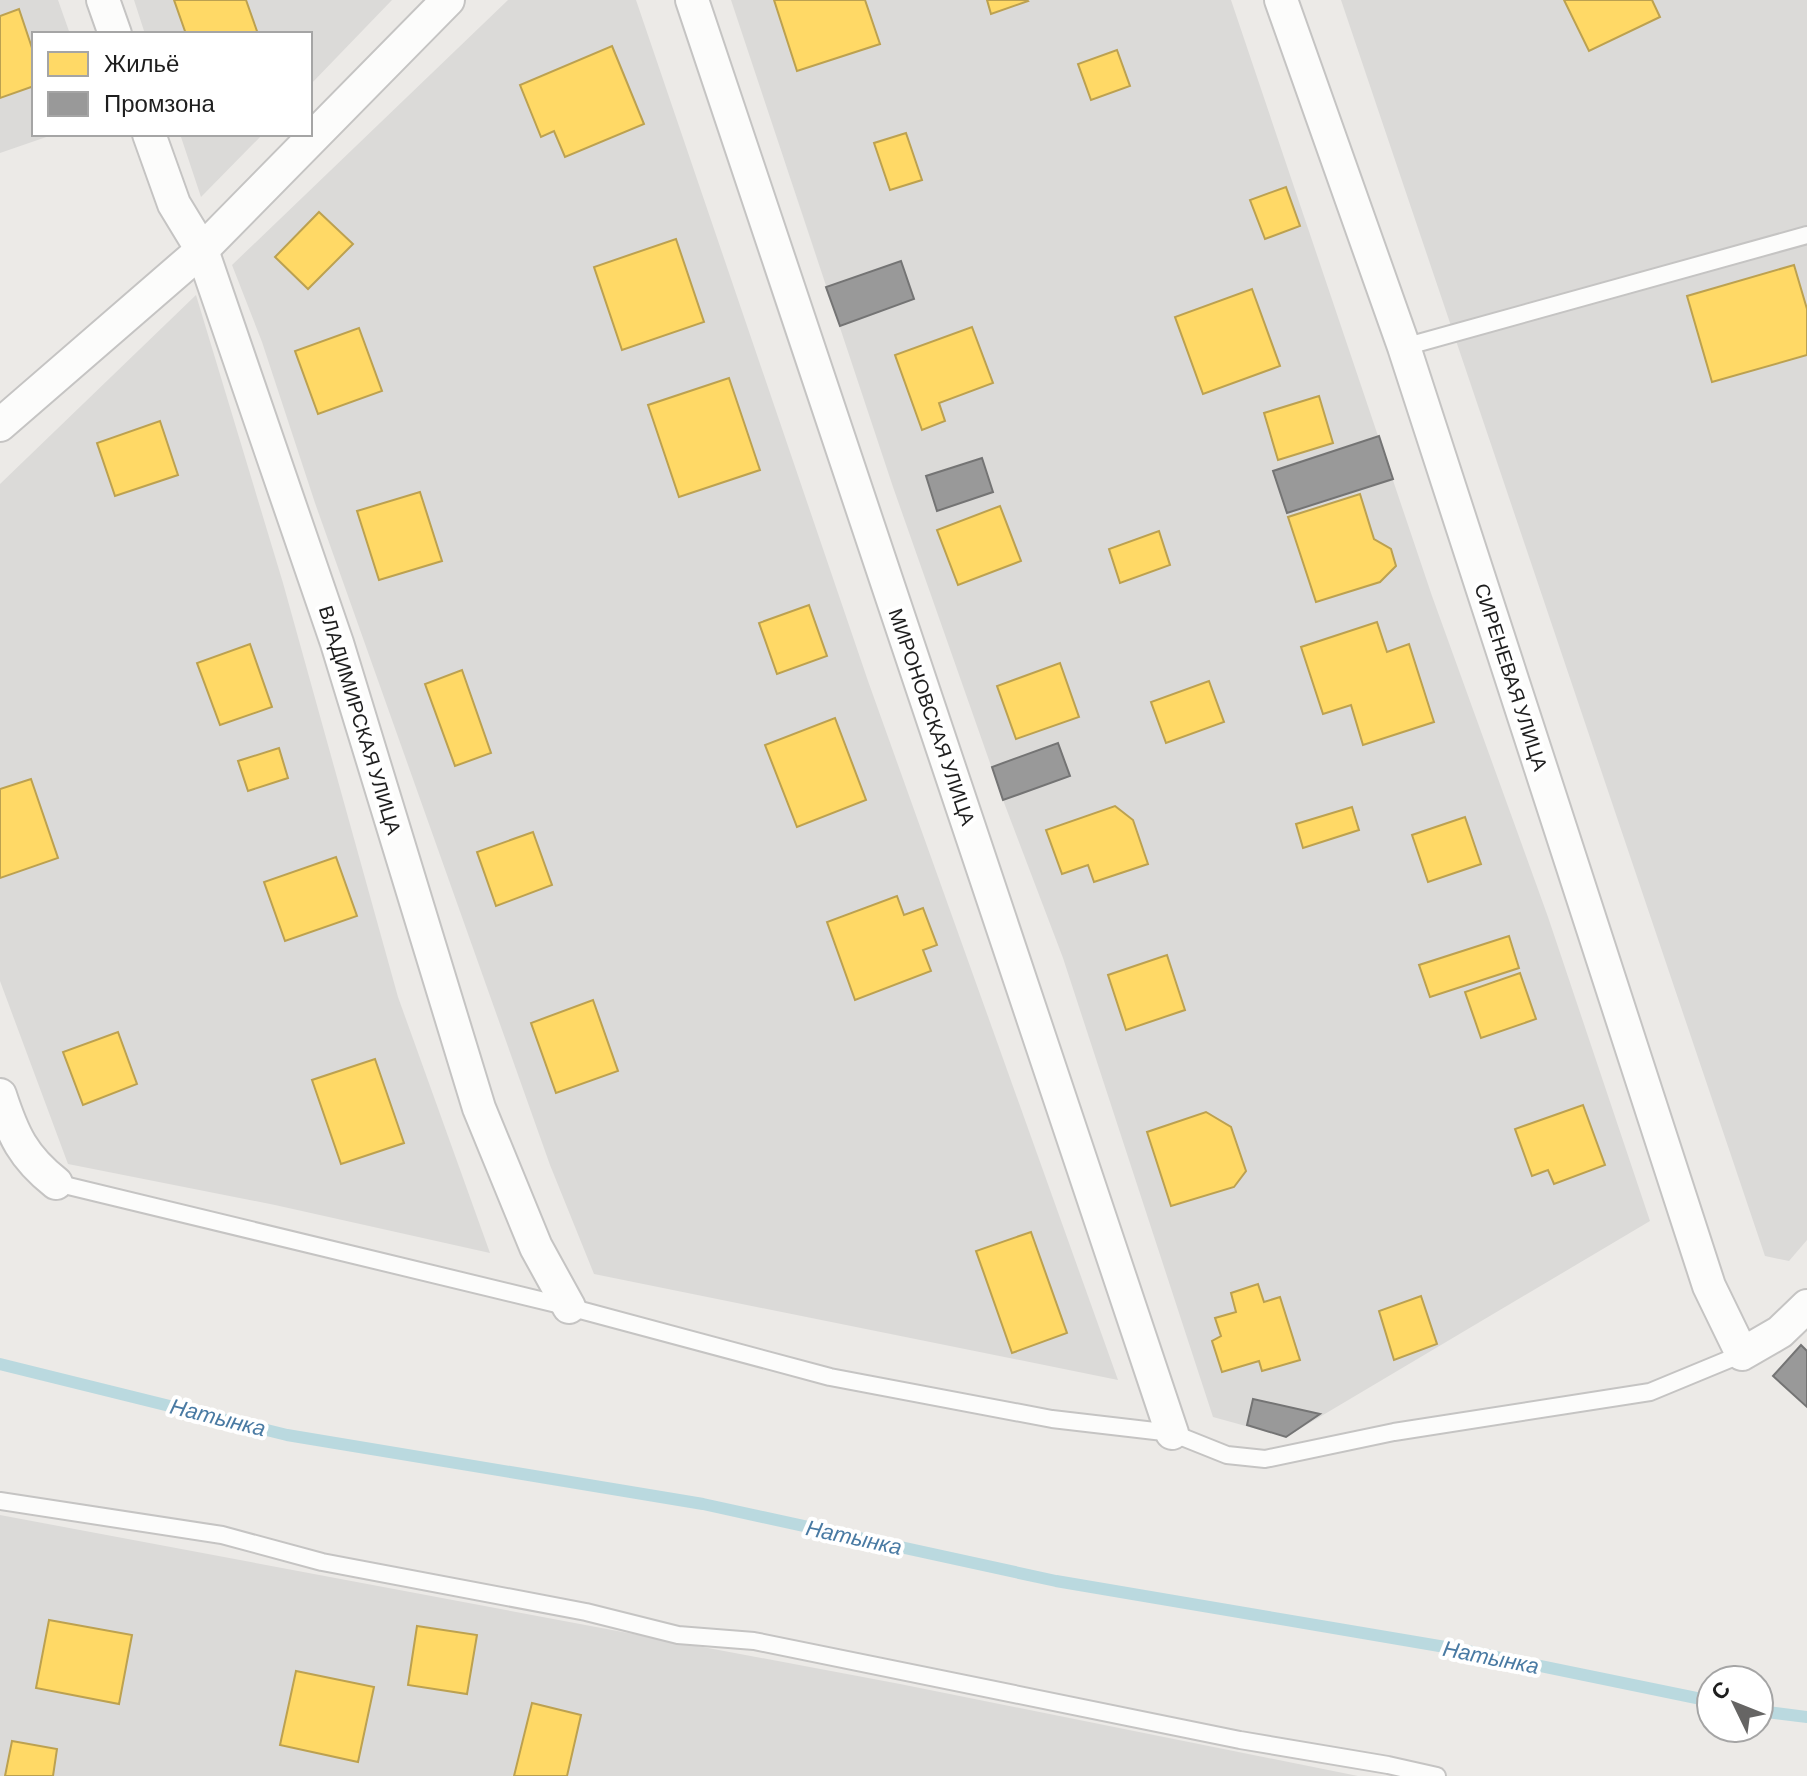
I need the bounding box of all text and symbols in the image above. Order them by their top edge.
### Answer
legend [32,32,312,136]
text: Жильё [104,48,179,77]
text: Промзона [104,88,216,117]
street label: СИРЕНЕВАЯ УЛИЦА [1470,580,1554,774]
street label: ВЛАДИМИРСКАЯ УЛИЦА [315,602,407,838]
street label: МИРОНОВСКАЯ УЛИЦА [885,605,982,829]
water label: Натынка [168,1392,269,1440]
water label: Натынка [804,1513,905,1559]
water label: Натынка [1441,1634,1541,1678]
north arrow [1695,1664,1775,1744]
text: С [1705,1675,1735,1704]

